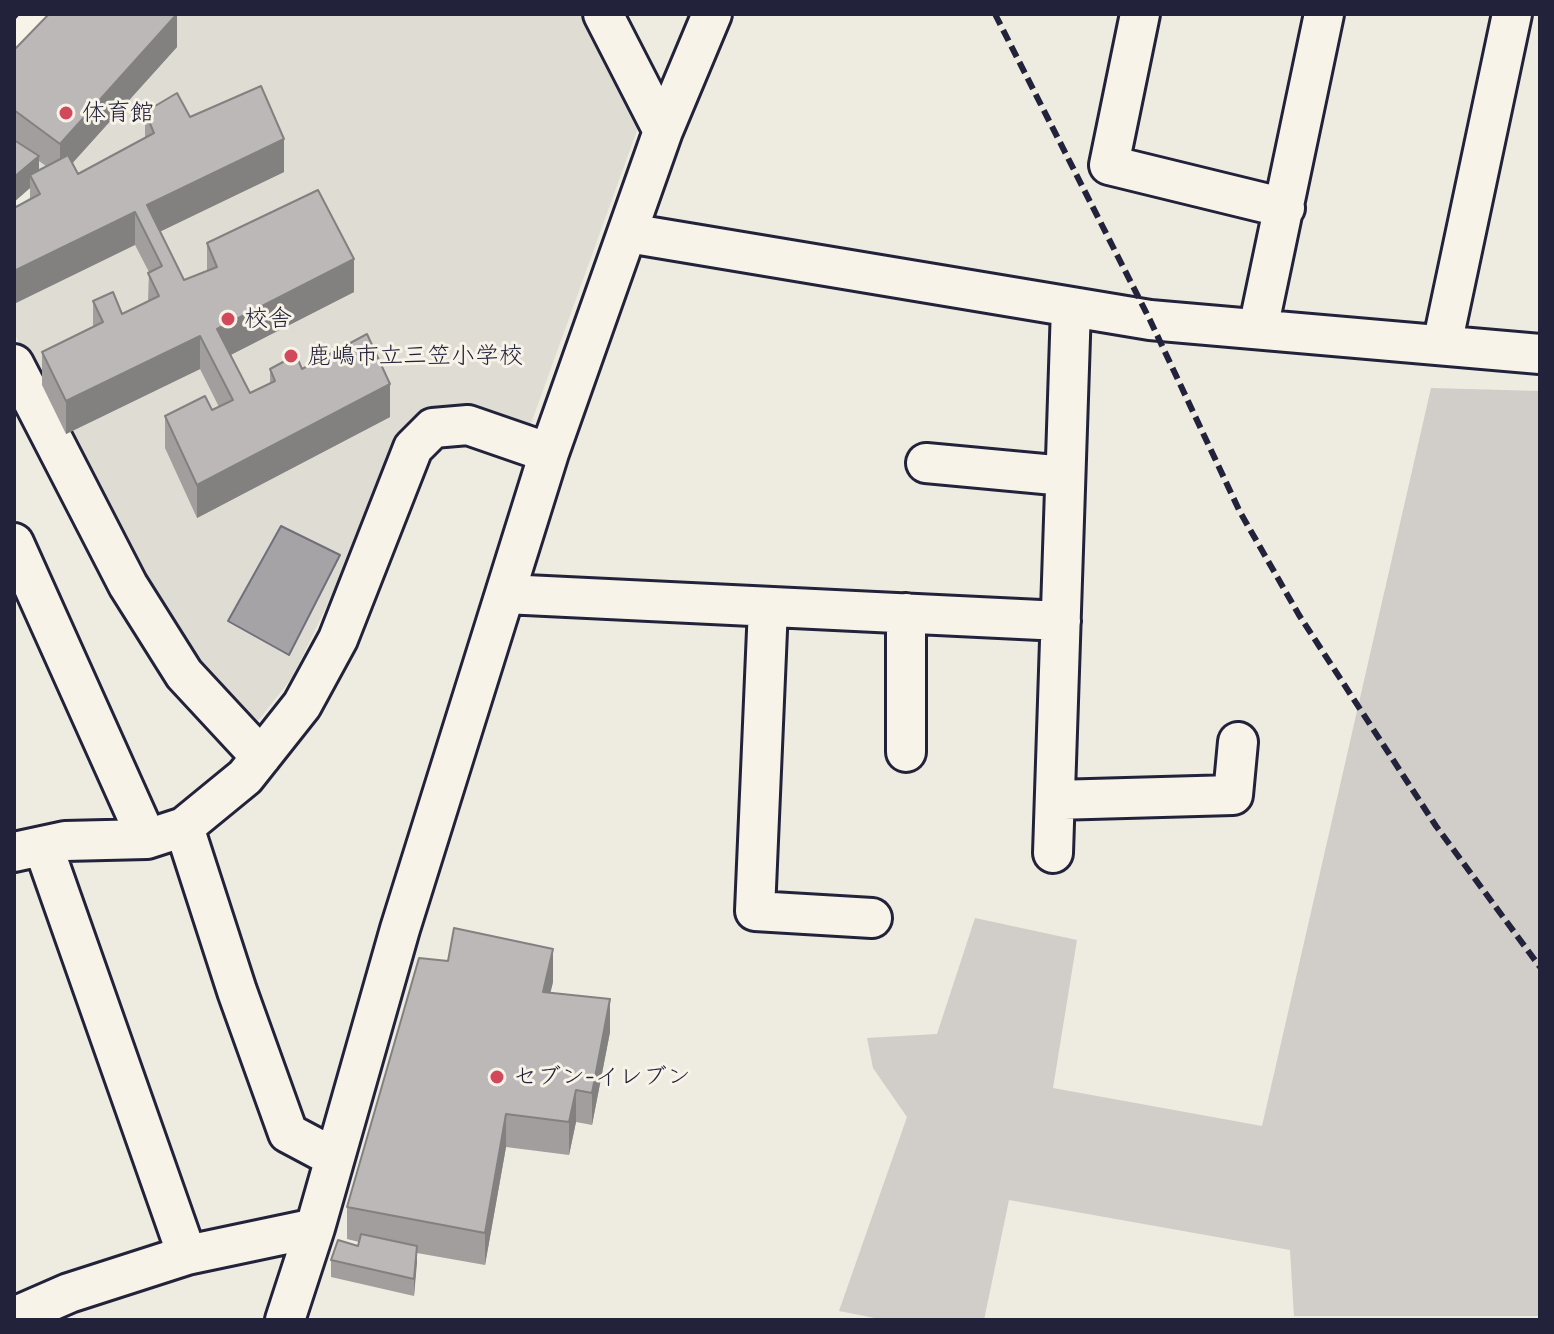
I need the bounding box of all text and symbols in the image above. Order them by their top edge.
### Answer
place label: 体育館 [82,99,154,127]
marker: 体育館 [57,104,75,122]
place label: 校舎 [244,305,292,333]
marker: 校舎 [219,310,237,328]
place label: 鹿嶋市立三笠小学校 [307,342,523,370]
marker: 鹿嶋市立三笠小学校 [282,347,300,365]
place label: セブン-イレブン [513,1063,691,1091]
marker: セブン-イレブン [488,1068,506,1086]

